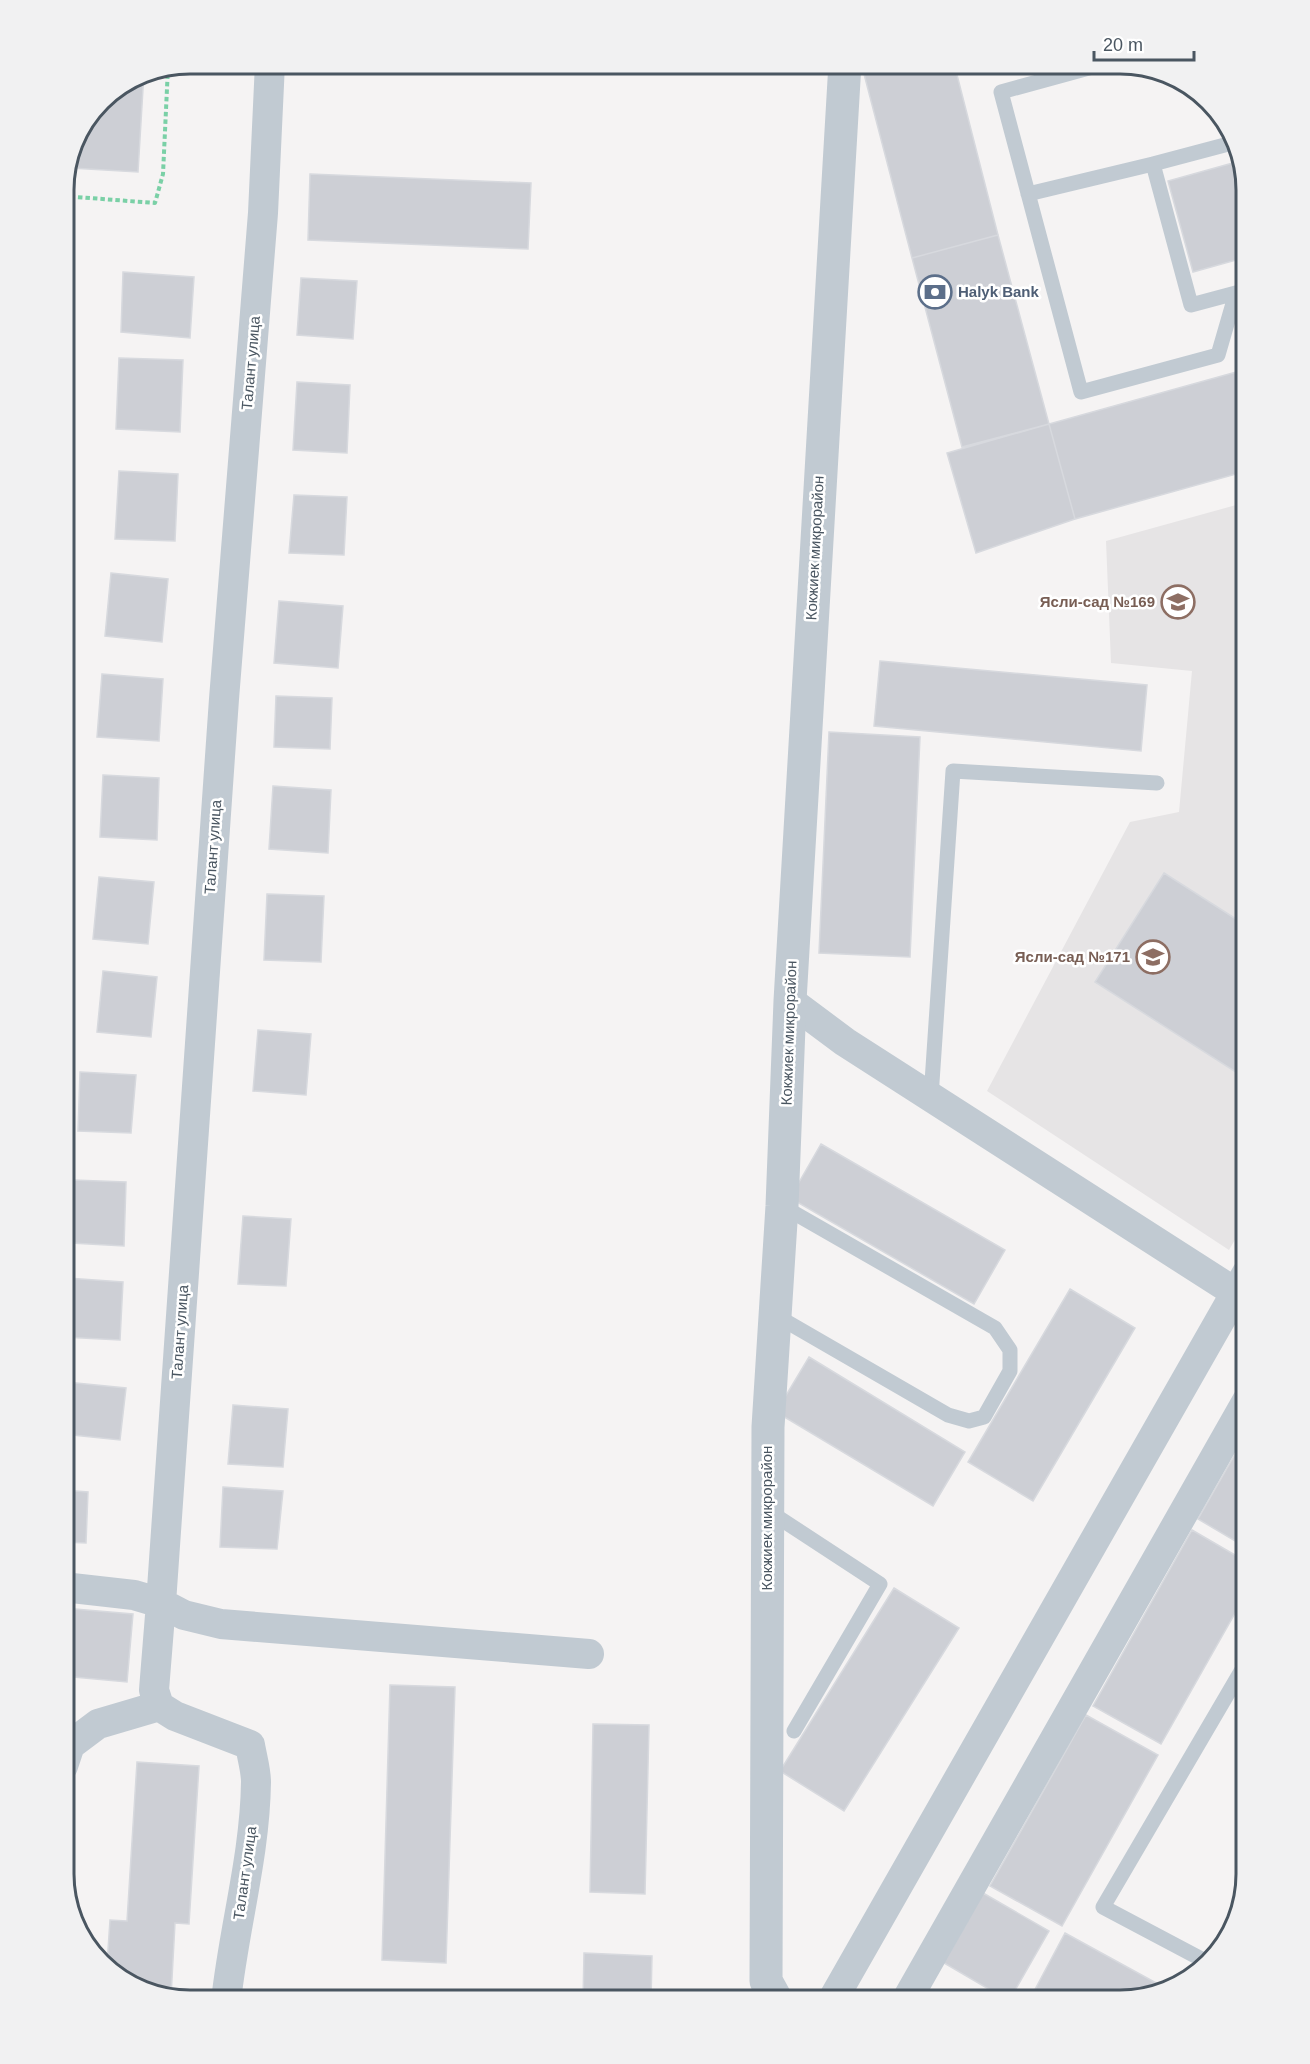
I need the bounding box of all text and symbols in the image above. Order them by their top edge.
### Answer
scale bar [1094,24,1194,62]
text: 20 m [1103,35,1143,55]
bank icon: Halyk Bank [917,274,953,310]
place label: Halyk Bank [958,283,1040,300]
street label: Талант улица [238,314,263,411]
street label: Кокжиек микрорайон [802,475,827,621]
school or university icon: Ясли-сад №169 [1160,584,1196,620]
place label: Ясли-сад №169 [1040,593,1155,610]
street label: Талант улица [201,799,224,895]
school or university icon: Ясли-сад №171 [1135,939,1171,975]
place label: Ясли-сад №171 [1015,948,1130,965]
street label: Кокжиек микрорайон [777,960,800,1106]
street label: Талант улица [168,1284,191,1380]
street label: Кокжиек микрорайон [758,1446,775,1590]
street label: Талант улица [230,1824,260,1921]

